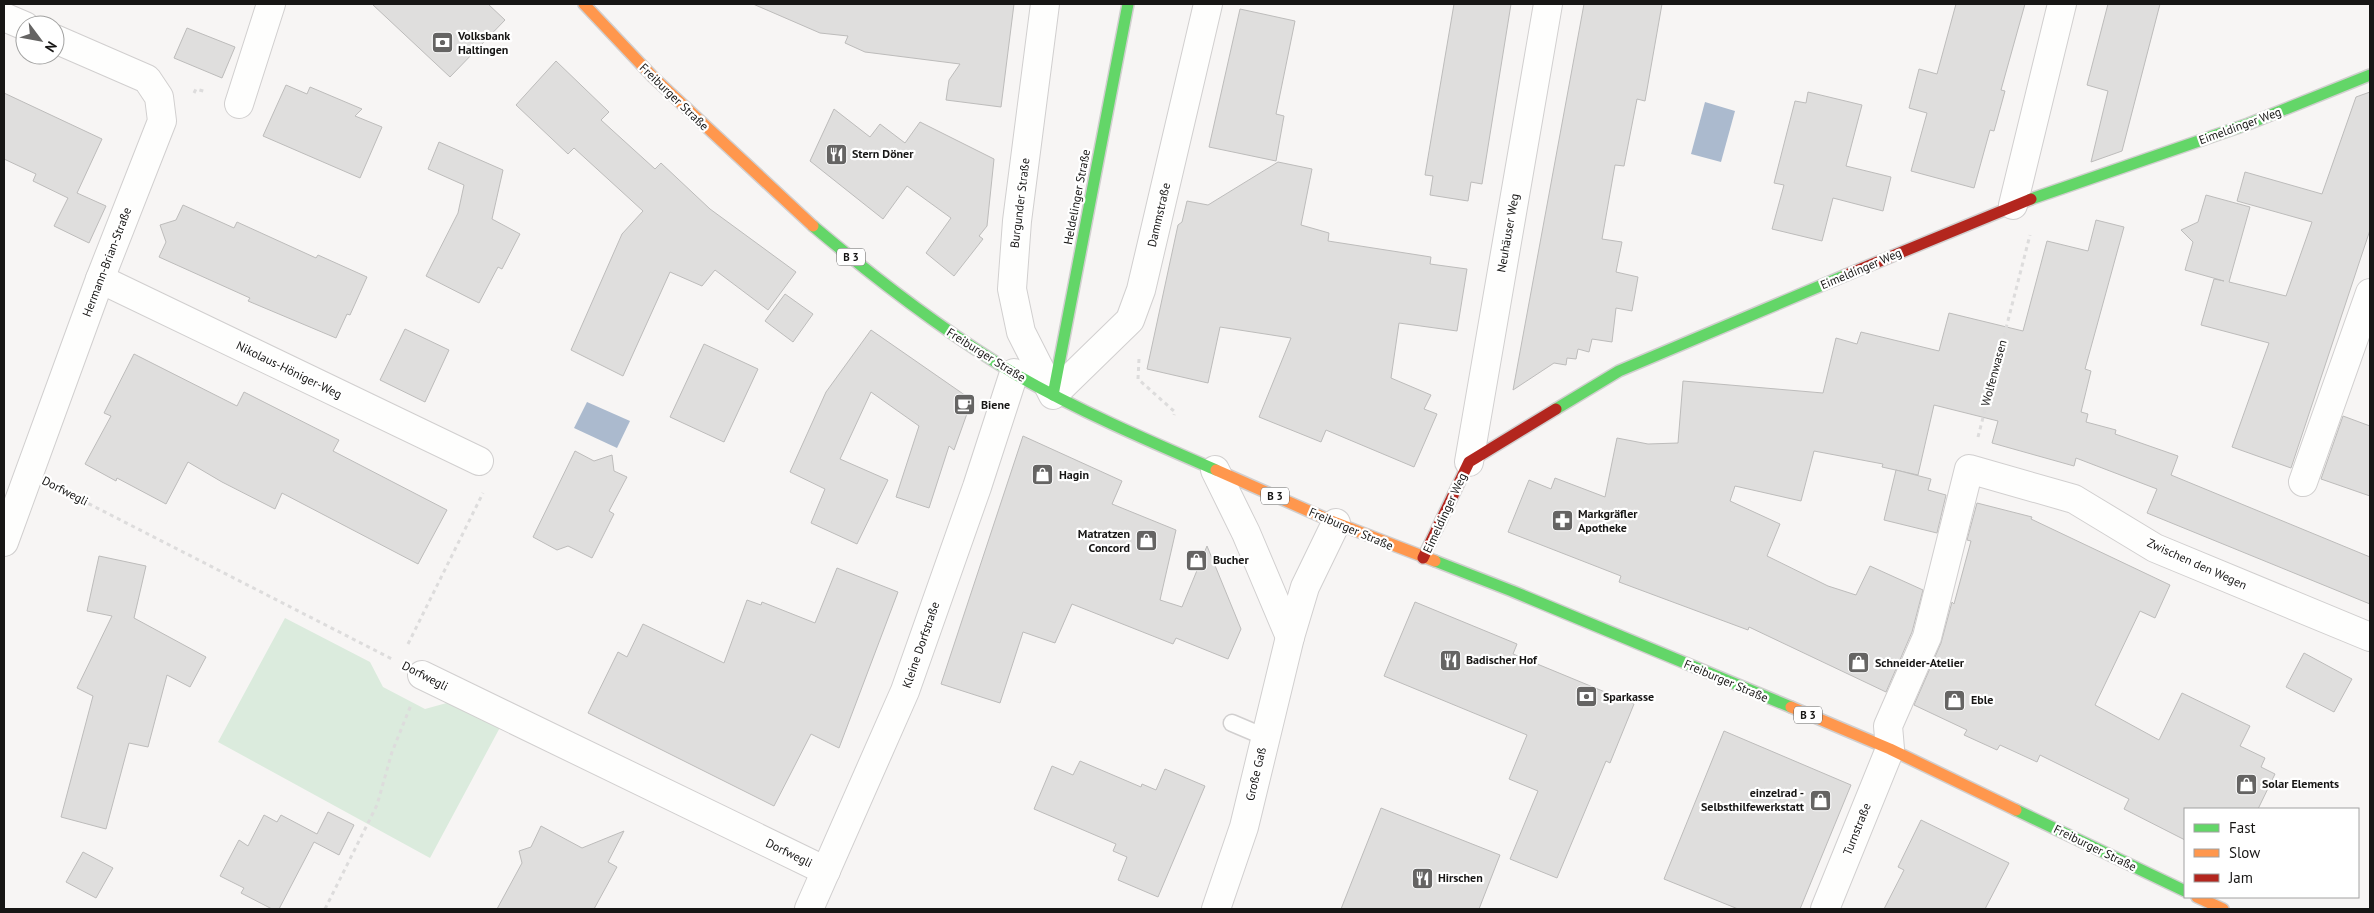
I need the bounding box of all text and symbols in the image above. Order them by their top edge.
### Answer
north arrow [15,15,65,65]
place label: Volksbank Haltingen [457,28,510,57]
bank icon: Volksbank Haltingen [430,31,454,55]
text: N [41,38,61,56]
street label: Freiburger Straße [637,60,712,133]
street label: Eimeldinger Weg [2197,104,2283,147]
restaurant icon: Stern Döner [824,142,848,166]
place label: Stern Döner [852,146,914,161]
street label: Heldelinger Straße [1060,148,1093,246]
street label: Burgunder Straße [1007,157,1032,249]
street label: Dammstraße [1144,181,1173,249]
street label: Neuhäuser Weg [1493,192,1522,273]
street label: Hermann-Brian-Straße [79,205,134,319]
street label: Eimeldinger Weg [1818,245,1904,292]
road number: B 3 [837,248,865,266]
street label: Freiburger Straße [944,324,1028,385]
street label: Nikolaus-Höniger-Weg [234,337,344,402]
street label: Wolfenwasen [1977,338,2010,408]
cafe icon: Biene [953,393,977,417]
place label: Biene [981,397,1010,412]
shop icon: Hagin [1031,463,1055,487]
place label: Hagin [1059,467,1089,482]
street label: Eimeldinger Weg [1419,470,1470,555]
street label: Dorfwegli [40,473,91,509]
road number: B 3 [1261,488,1289,504]
street label: Freiburger Straße [1307,504,1396,553]
place label: Markgräfler Apotheke [1578,506,1638,535]
pharmacy icon: Markgräfler Apotheke [1550,509,1574,533]
place label: Matratzen Concord [1078,526,1130,555]
shop icon: Matratzen Concord [1134,529,1158,553]
street label: Zwischen den Wegen [2145,535,2249,592]
shop icon: Bucher [1185,548,1209,572]
place label: Bucher [1213,552,1249,567]
street label: Kleine Dorfstraße [899,600,942,690]
restaurant icon: Badischer Hof [1438,648,1462,672]
shop icon: Schneider-Atelier [1847,651,1871,675]
place label: Badischer Hof [1466,652,1538,667]
place label: Schneider-Atelier [1875,655,1965,670]
street label: Freiburger Straße [1682,656,1771,705]
street label: Dorfwegli [400,658,451,694]
bank icon: Sparkasse [1575,685,1599,709]
shop icon: Eble [1943,688,1967,712]
place label: Sparkasse [1603,689,1654,704]
place label: Eble [1971,692,1993,707]
road number: B 3 [1794,706,1822,724]
street label: Große Gaß [1242,746,1269,802]
shop icon: Solar Elements [2234,772,2258,796]
place label: Solar Elements [2262,776,2339,791]
place label: einzelrad - Selbsthilfewerkstatt [1701,785,1805,814]
shop icon: einzelrad - Selbsthilfewerkstatt [1808,788,1832,812]
street label: Turnstraße [1839,801,1874,857]
legend [2184,808,2359,898]
text: Fast [2229,818,2256,837]
street label: Freiburger Straße [2051,821,2139,874]
street label: Dorfwegli [763,835,815,870]
text: Slow [2229,843,2260,862]
restaurant icon: Hirschen [1410,866,1434,890]
text: Jam [2228,868,2253,887]
place label: Hirschen [1438,870,1483,885]

